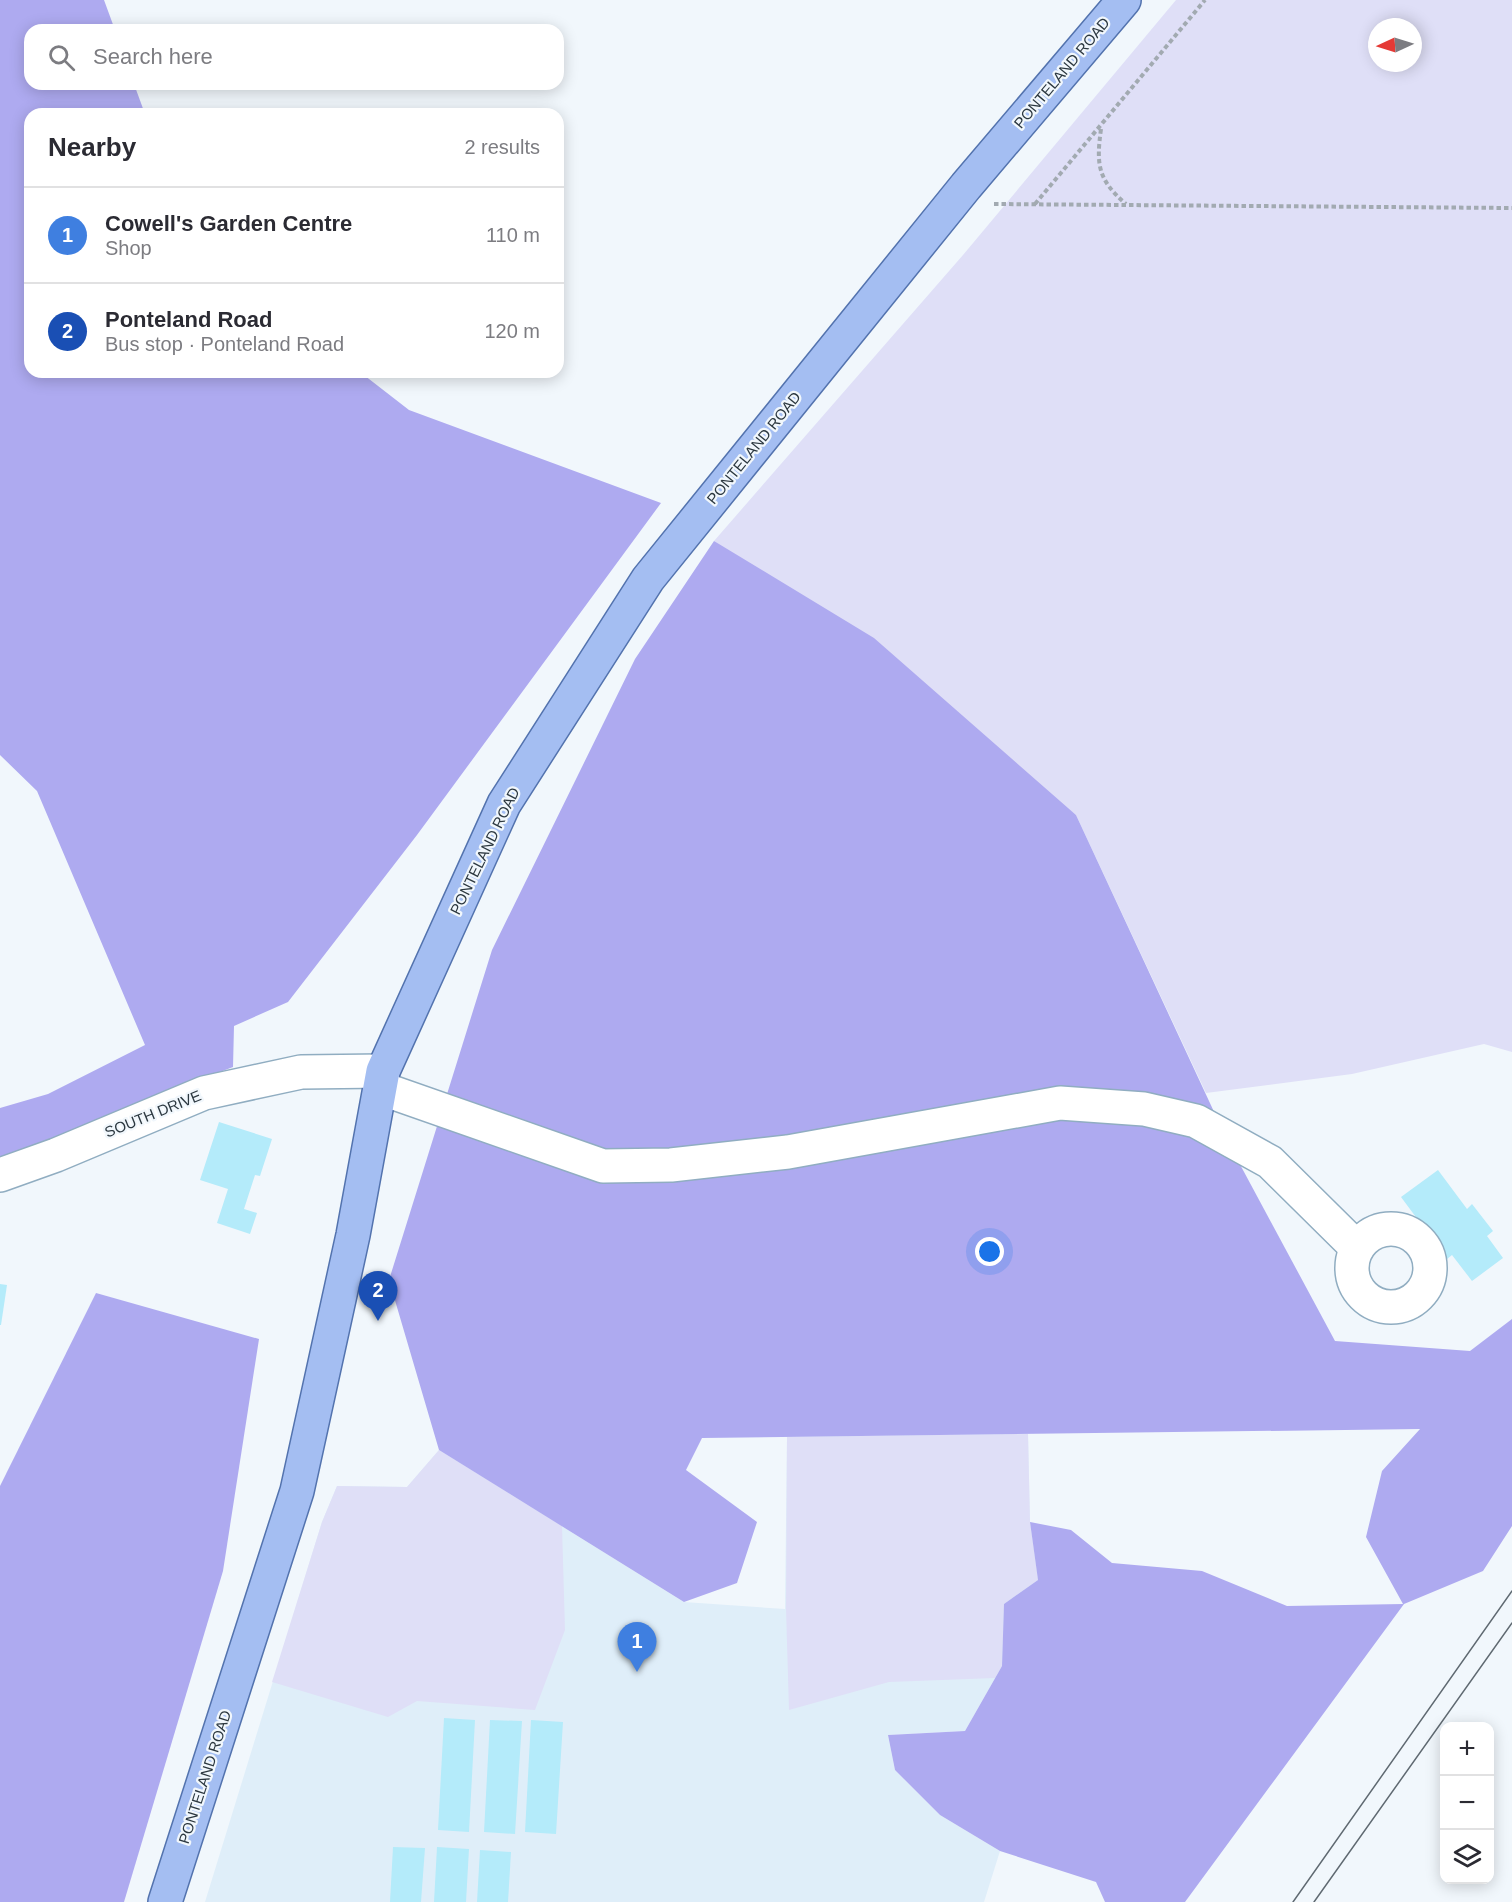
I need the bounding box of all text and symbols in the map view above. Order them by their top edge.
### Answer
street label: PONTELAND ROAD [1010,14,1113,131]
north arrow [1368,18,1422,72]
search box [24,24,564,90]
icon: search [45,41,78,74]
text: Search here [93,44,213,69]
text: Nearby [48,132,136,162]
text: 2 results [464,136,540,158]
text: Cowell's Garden Centre [105,211,352,236]
text: 1 [62,224,73,246]
text: 110 m [486,224,540,246]
text: Shop [105,237,152,259]
text: Ponteland Road [105,307,272,332]
text: 2 [62,320,73,342]
text: 120 m [484,320,540,342]
text: Bus stop · Ponteland Road [105,333,344,355]
street label: PONTELAND ROAD [703,388,804,507]
street label: PONTELAND ROAD [446,784,523,917]
street label: SOUTH DRIVE [102,1086,204,1141]
your location [975,1237,1004,1266]
pin: 2 [358,1272,398,1321]
pin: 1 [618,1622,656,1672]
street label: PONTELAND ROAD [175,1708,234,1846]
map controls [1440,1722,1494,1884]
button: + [1440,1722,1494,1776]
button: − [1440,1776,1494,1830]
button: layers [1440,1830,1494,1884]

